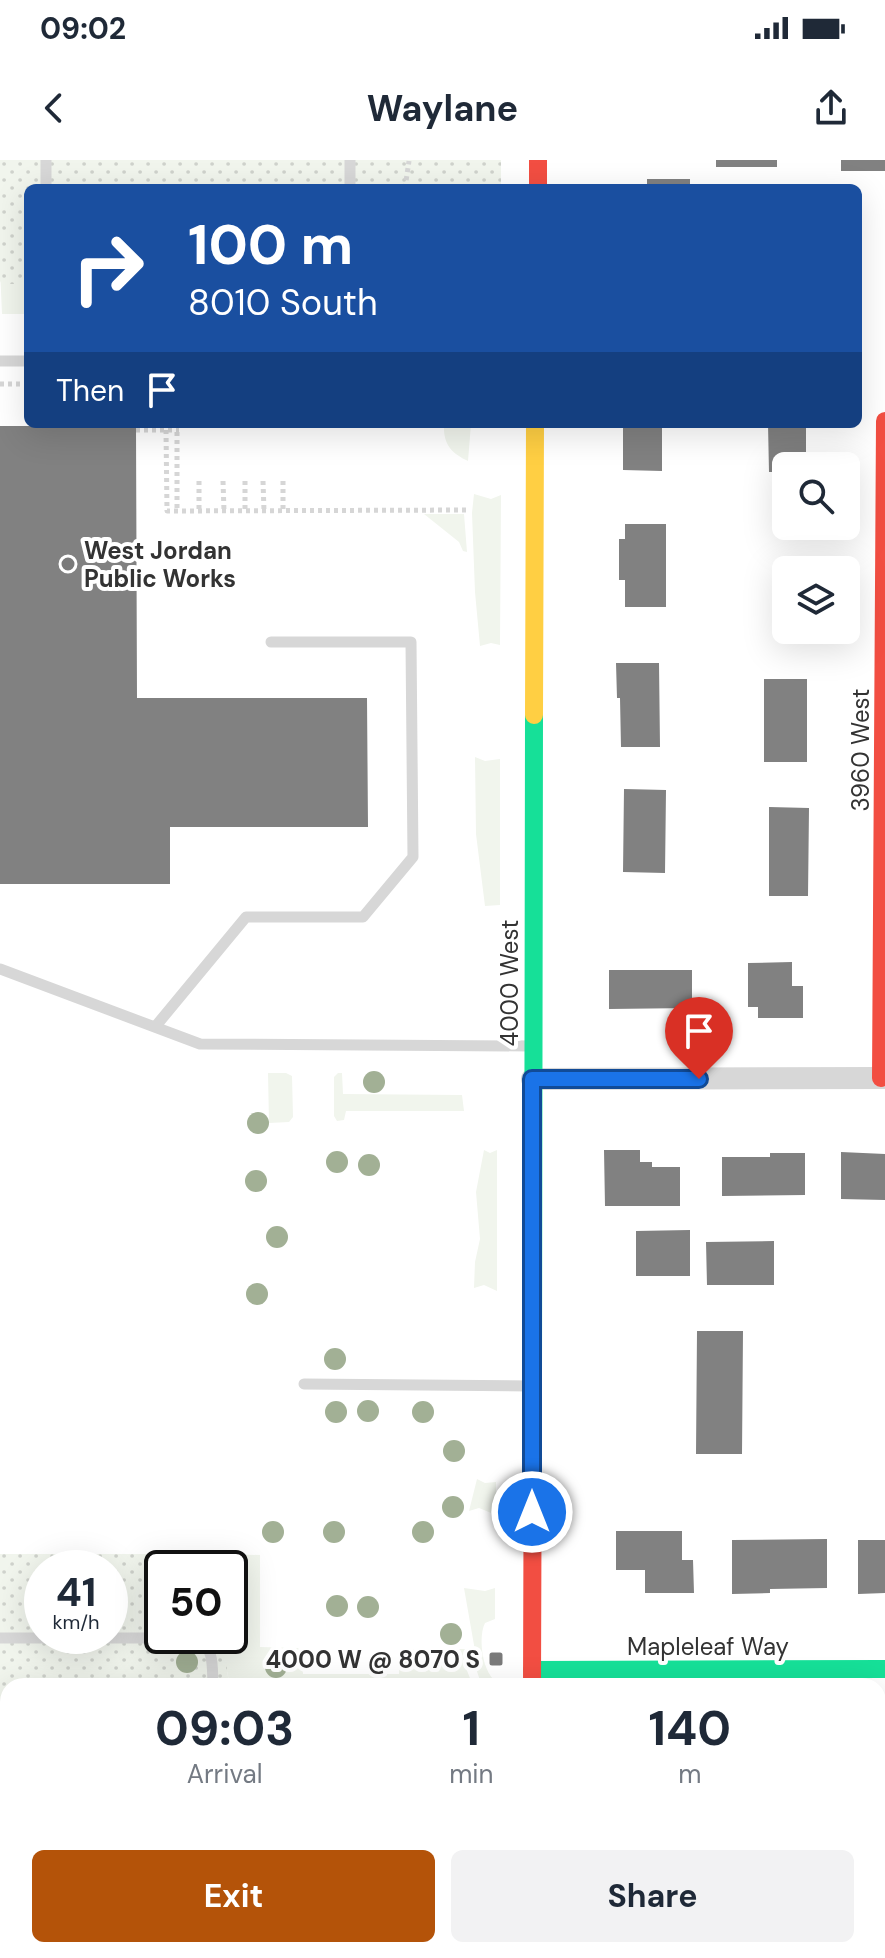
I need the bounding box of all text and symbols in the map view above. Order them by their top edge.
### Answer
text: 09:02 [40,9,126,48]
text: Waylane [367,85,518,132]
icon: back [32,86,76,130]
icon: share [809,86,853,130]
text: 100 m [188,208,353,281]
icon: right [56,216,160,320]
text: 8010 South [188,279,378,326]
icon: arrive [140,368,184,412]
text: Then [56,371,124,410]
map controls [772,452,860,644]
button: search [772,452,860,540]
place label: West Jordan Public Works [84,535,236,594]
marker: West Jordan Public Works [59,555,77,573]
button: layers [772,556,860,644]
street label: 3960 West [845,689,876,812]
street label: 4000 West [494,920,525,1046]
pin [665,997,733,1079]
icon: arrive [677,1009,721,1053]
position arrow [490,1470,574,1554]
speed limit sign: 50 [144,1550,248,1654]
text: 41 [56,1566,96,1618]
text: km/h [52,1609,100,1635]
street label: Mapleleaf Way [627,1631,789,1662]
place label: 4000 W @ 8070 S [266,1644,480,1675]
marker: 4000 W @ 8070 S [487,1650,505,1668]
text: 09:03 [155,1697,294,1760]
text: 1 [463,1697,480,1760]
text: 140 [649,1697,731,1760]
text: Arrival [187,1757,262,1791]
text: min [449,1757,494,1791]
text: m [678,1757,701,1791]
button: Exit [32,1850,435,1942]
button: Share [451,1850,854,1942]

